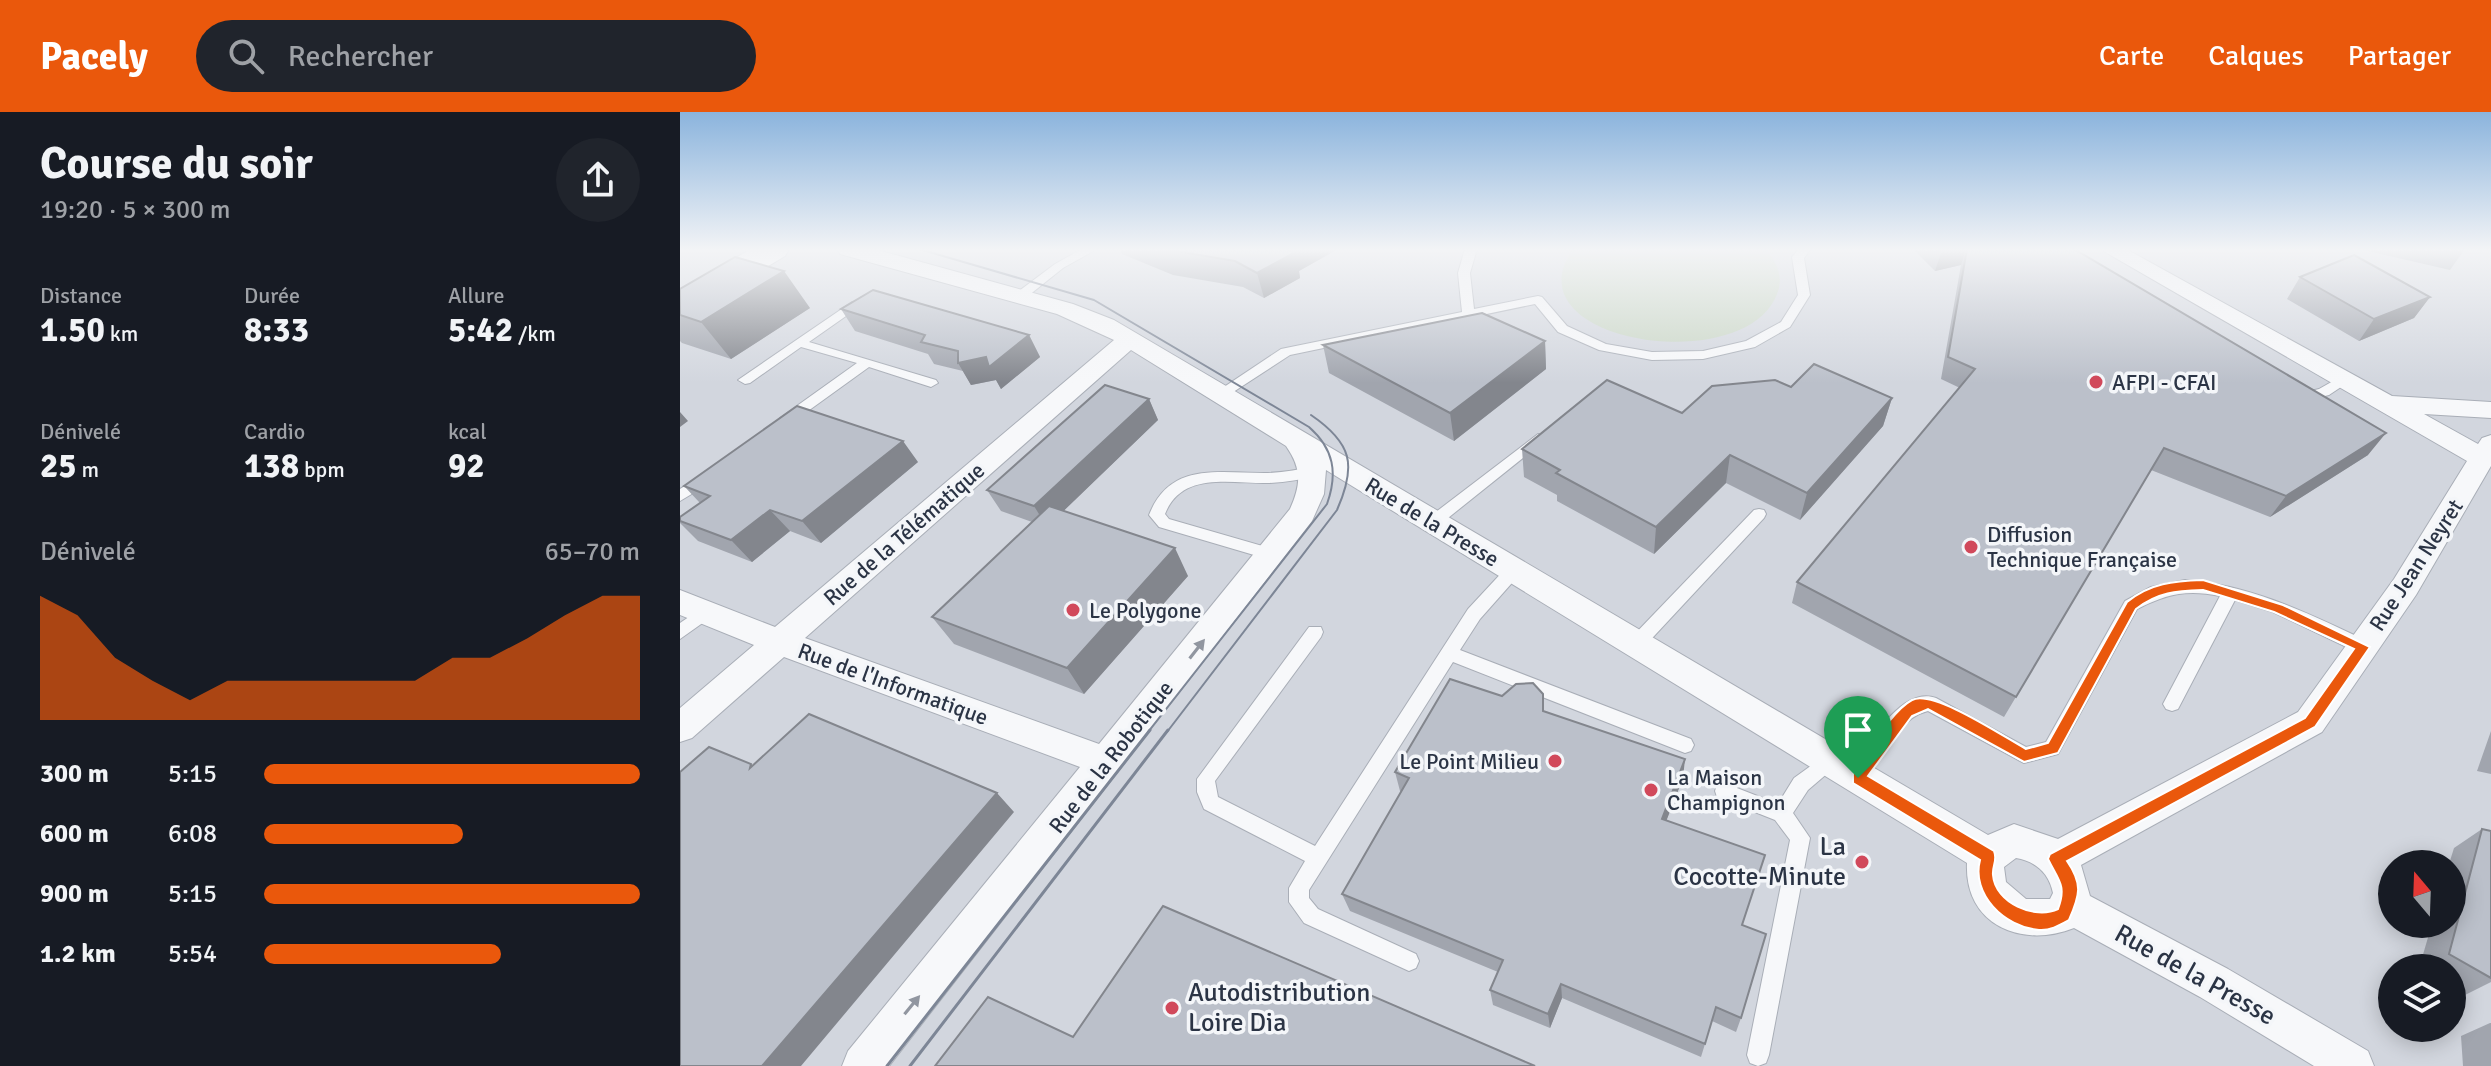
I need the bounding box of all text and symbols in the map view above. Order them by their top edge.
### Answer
search box [196,20,756,92]
text: Pacely [40,33,148,80]
icon: search [224,34,268,78]
text: Rechercher [288,38,433,75]
text: Carte [2099,39,2164,73]
text: Calques [2208,39,2304,73]
text: Partager [2348,39,2451,73]
text: Course du soir [40,137,313,191]
button: share [556,138,640,222]
text: 19:20 · 5 × 300 m [40,194,231,226]
text: Distance [40,282,122,309]
text: Durée [244,282,300,309]
text: Allure [448,282,504,309]
text: 1.50 [40,309,105,351]
text: 8:33 [244,309,309,351]
text: 5:42 [448,309,513,351]
text: km [105,320,138,347]
text: /km [513,320,556,347]
place label: AFPI - CFAI [2112,369,2217,396]
marker: AFPI - CFAI [2087,373,2105,391]
text: Dénivelé [40,418,121,445]
text: Cardio [244,418,305,445]
text: kcal [448,418,487,445]
text: 25 [40,445,77,487]
text: 138 [244,445,299,487]
text: 92 [448,445,485,487]
text: m [77,456,99,483]
text: bpm [299,456,345,483]
street label: Rue de la Télématique [818,457,990,611]
street label: Rue de la Presse [1360,471,1504,573]
street label: Rue Jean Neyret [2363,494,2469,636]
place label: Diffusion Technique Française [1987,521,2177,573]
text: Dénivelé [40,536,136,568]
text: 65–70 m [545,536,640,568]
marker: Diffusion Technique Française [1962,538,1980,556]
place label: Le Polygone [1089,597,1201,624]
marker: Le Polygone [1064,601,1082,619]
street label: Rue de l'Informatique [794,637,992,731]
one-way arrow [1188,639,1204,659]
street label: Rue de la Robotique [1043,675,1179,839]
pin [1824,696,1892,778]
icon: arrive [1836,708,1880,752]
place label: Le Point Milieu [1399,748,1539,775]
marker: Le Point Milieu [1546,752,1564,770]
text: 300 m [40,758,109,790]
text: 5:15 [168,758,217,790]
place label: La Maison Champignon [1667,764,1786,816]
marker: La Maison Champignon [1642,781,1660,799]
text: 600 m [40,818,109,850]
text: 6:08 [168,818,217,850]
place label: La Cocotte-Minute [1673,831,1846,893]
north arrow [2378,850,2466,938]
map controls [2378,850,2466,1042]
marker: La Cocotte-Minute [1853,853,1871,871]
text: 900 m [40,878,109,910]
text: 5:15 [168,878,217,910]
street label: Rue de la Presse [2109,918,2281,1032]
text: 1.2 km [40,938,116,970]
text: 5:54 [168,938,217,970]
button: layers [2378,954,2466,1042]
place label: Autodistribution Loire Dia [1188,977,1371,1039]
one-way arrow [903,995,920,1015]
marker: Autodistribution Loire Dia [1163,999,1181,1017]

